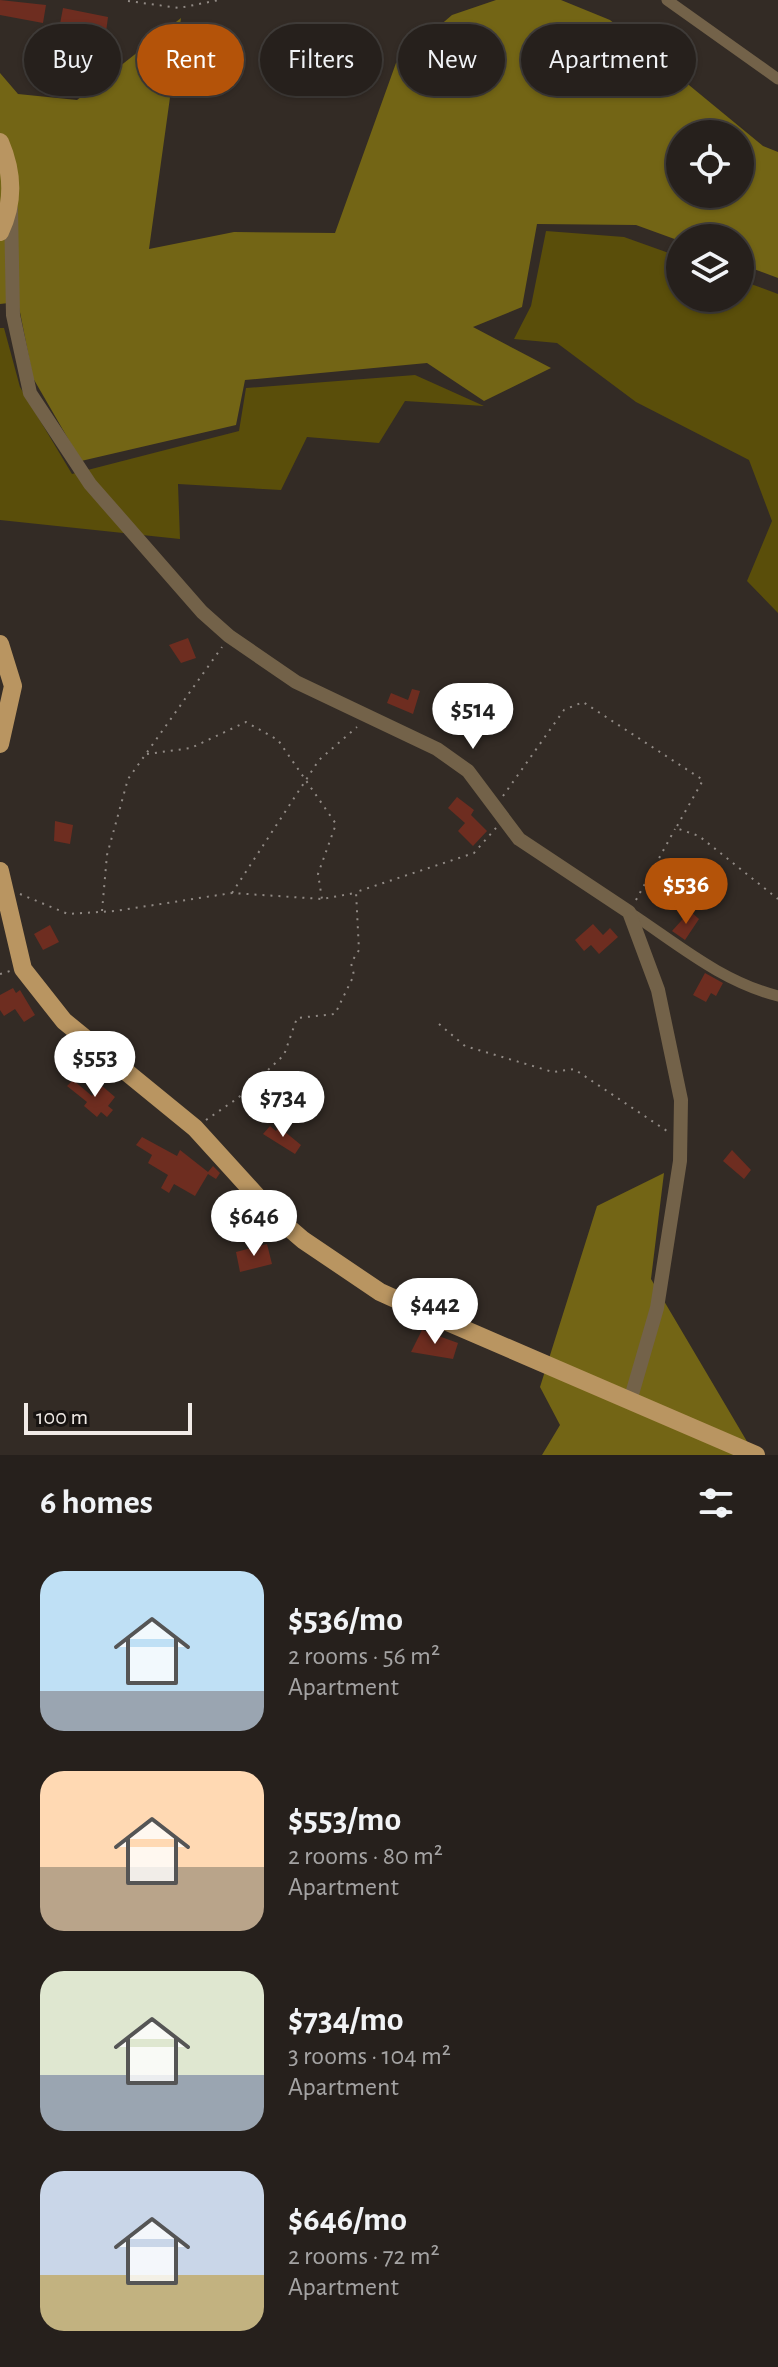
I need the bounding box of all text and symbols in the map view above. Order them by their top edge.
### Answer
chip: Buy [24,24,121,96]
chip: Rent [137,24,244,96]
chip: Filters [260,24,382,96]
chip: New [398,24,505,96]
chip: Apartment [521,24,696,96]
map controls [666,120,754,312]
button: locate [666,120,754,208]
button: layers [666,224,754,312]
pin: $514 [426,683,520,751]
text: $514 [450,696,496,722]
pin: $536 [639,858,733,926]
text: $536 [663,871,709,897]
pin: $553 [48,1031,142,1099]
text: $553 [72,1044,118,1070]
pin: $734 [236,1071,330,1139]
text: $734 [259,1084,307,1110]
pin: $646 [207,1190,301,1258]
text: $646 [229,1203,279,1229]
pin: $442 [388,1278,482,1346]
text: $442 [410,1291,460,1317]
scale bar [24,1399,192,1435]
text: 100 m [36,1406,88,1428]
icon: filters [694,1481,738,1525]
text: 6 homes [40,1486,153,1520]
icon: home [104,1603,200,1699]
text: $536/mo [288,1603,403,1637]
text: 2 rooms · 56 m² [288,1643,440,1669]
text: Apartment [288,1674,399,1700]
icon: home [104,1803,200,1899]
text: $553/mo [288,1803,401,1837]
text: 2 rooms · 80 m² [288,1843,443,1869]
text: Apartment [288,1874,399,1900]
icon: home [104,2003,200,2099]
text: $734/mo [288,2003,404,2037]
text: 3 rooms · 104 m² [288,2043,451,2069]
text: Apartment [288,2074,399,2100]
icon: home [104,2203,200,2299]
text: $646/mo [288,2203,407,2237]
text: 2 rooms · 72 m² [288,2243,440,2269]
text: Apartment [288,2274,399,2300]

